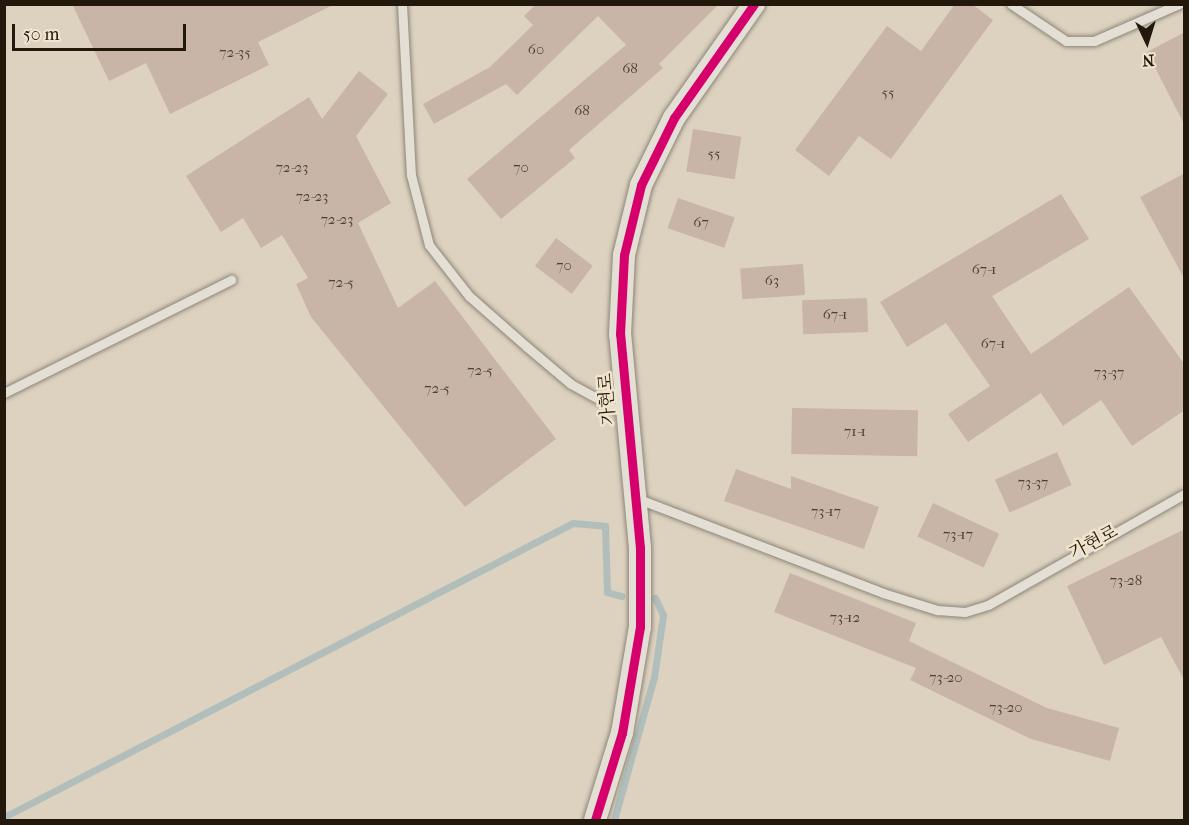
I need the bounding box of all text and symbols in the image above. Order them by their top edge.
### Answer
scale bar [15,12,189,50]
north arrow [1117,12,1177,72]
text: 50 m [23,24,59,45]
house number: 60 [528,41,544,59]
house number: 72-35 [219,44,251,62]
text: N [1142,51,1155,70]
house number: 68 [622,60,638,78]
house number: 55 [882,84,894,102]
house number: 68 [574,102,590,120]
house number: 55 [708,145,720,163]
house number: 72-23 [276,159,308,177]
house number: 70 [513,159,529,177]
house number: 72-23 [296,188,328,206]
house number: 72-23 [321,211,353,229]
house number: 67 [693,214,709,232]
house number: 70 [556,257,572,275]
house number: 67-1 [972,261,996,279]
house number: 63 [765,272,779,290]
house number: 72-5 [328,274,354,292]
house number: 67-1 [823,306,847,324]
house number: 67-1 [981,335,1005,353]
house number: 72-5 [467,362,493,380]
house number: 73-37 [1094,364,1124,382]
street label: 가현로 [595,372,621,426]
house number: 72-5 [424,380,450,398]
house number: 71-1 [844,423,866,441]
house number: 73-37 [1018,474,1048,492]
house number: 73-17 [811,503,841,521]
street label: 가현로 [1066,521,1122,565]
house number: 73-17 [943,526,973,544]
house number: 73-28 [1110,572,1142,590]
house number: 73-12 [830,609,860,627]
house number: 73-20 [929,669,963,687]
house number: 73-20 [989,699,1023,717]

